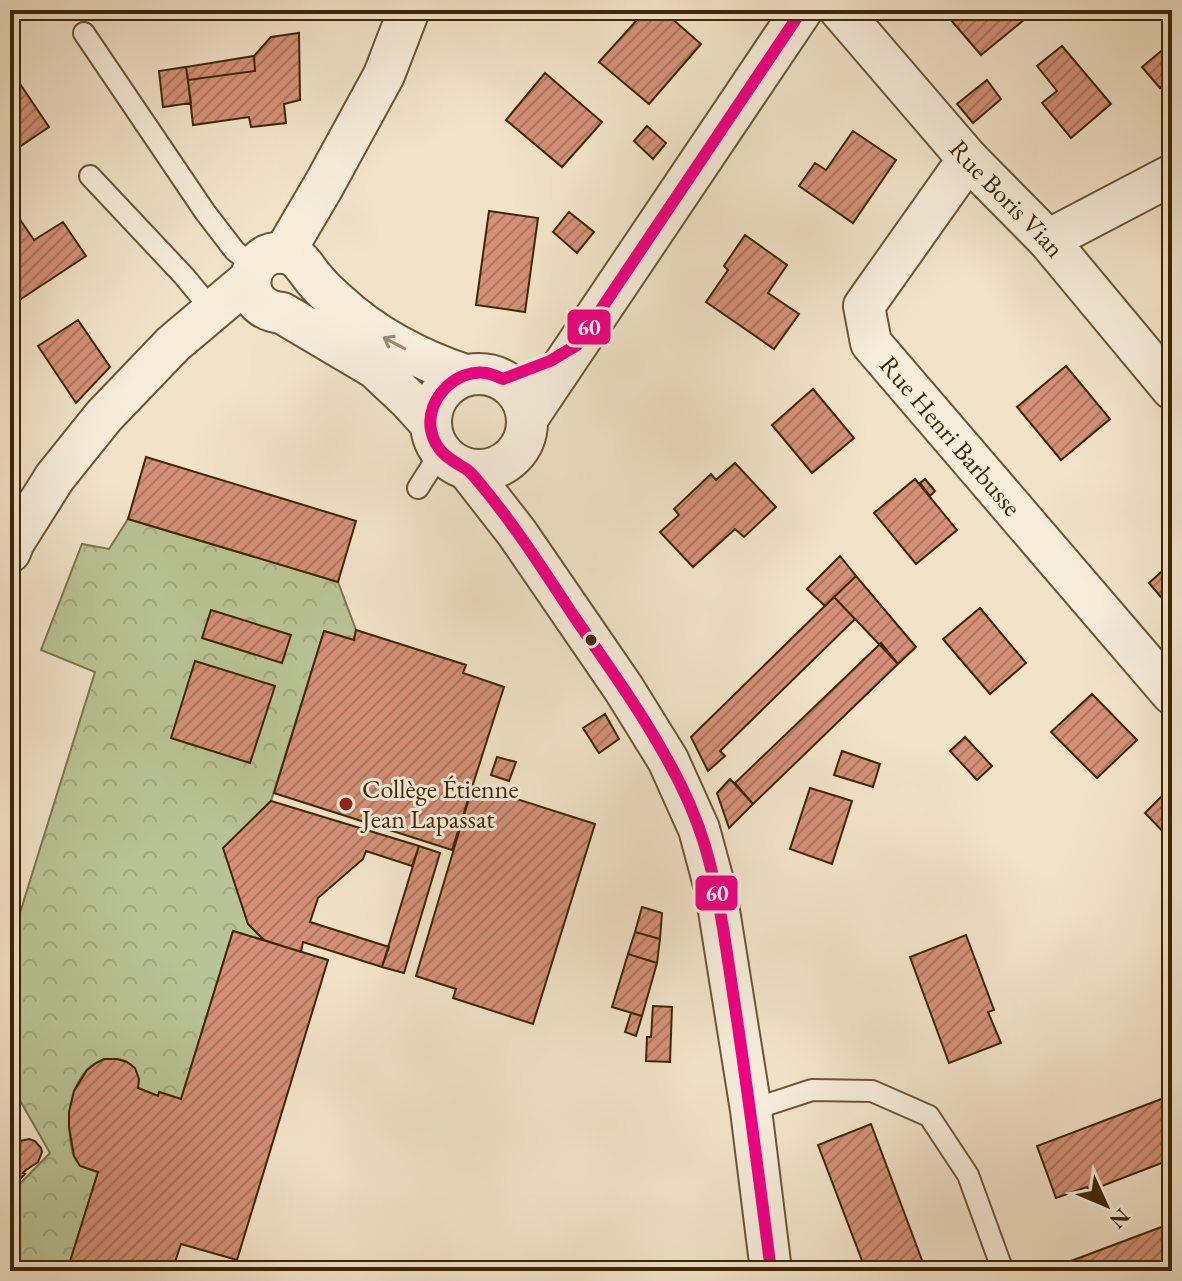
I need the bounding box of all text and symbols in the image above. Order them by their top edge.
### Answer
street label: Rue Boris Vian [942,132,1073,265]
line badge: 60 [566,308,612,346]
text: 60 [577,313,601,342]
one-way arrow [383,334,407,350]
street label: Rue Henri Barbusse [872,348,1029,523]
unlabelled marker [583,632,599,648]
place label: Collège Étienne Jean Lapassat [360,772,519,836]
marker: Collège Étienne Jean Lapassat [337,795,355,813]
line badge: 60 [694,874,739,912]
text: 60 [705,879,729,908]
north arrow [1066,1165,1146,1245]
text: N [1103,1202,1137,1235]

